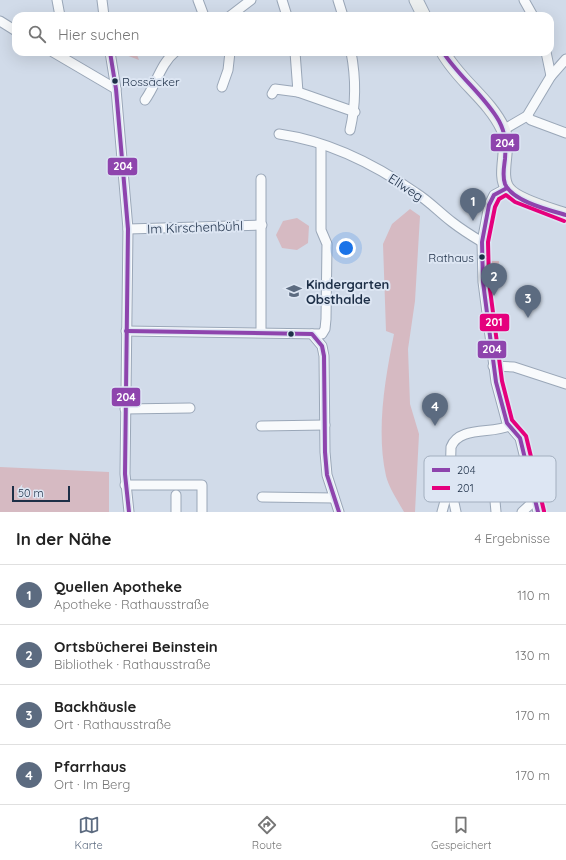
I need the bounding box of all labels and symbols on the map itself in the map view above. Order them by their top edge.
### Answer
place label: Rossäcker [122,74,180,89]
marker: Rossäcker [110,76,120,86]
line badge: 204 [490,133,520,152]
text: 204 [495,136,515,150]
line badge: 204 [107,157,138,176]
text: 204 [113,159,133,173]
street label: Ellweg [386,170,426,204]
pin: 1 [460,188,486,221]
street label: Im Kirschenbühl [147,217,243,237]
your location [336,238,356,258]
place label: Rathaus [428,250,474,265]
marker: Rathaus [477,252,487,262]
pin: 2 [481,263,507,296]
place label: Kindergarten Obsthalde [306,276,389,307]
school or university icon: Kindergarten Obsthalde [285,282,303,300]
pin: 3 [515,285,541,318]
line badge: 201 [479,313,510,332]
text: 201 [485,315,503,329]
unlabelled marker [286,329,296,339]
line badge: 204 [477,340,507,359]
text: 204 [482,342,502,356]
line badge: 204 [111,387,141,407]
text: 204 [116,390,136,404]
pin: 4 [422,393,448,426]
legend [424,456,556,502]
text: 204 [457,463,476,477]
text: 201 [457,481,474,495]
scale bar [12,484,70,503]

